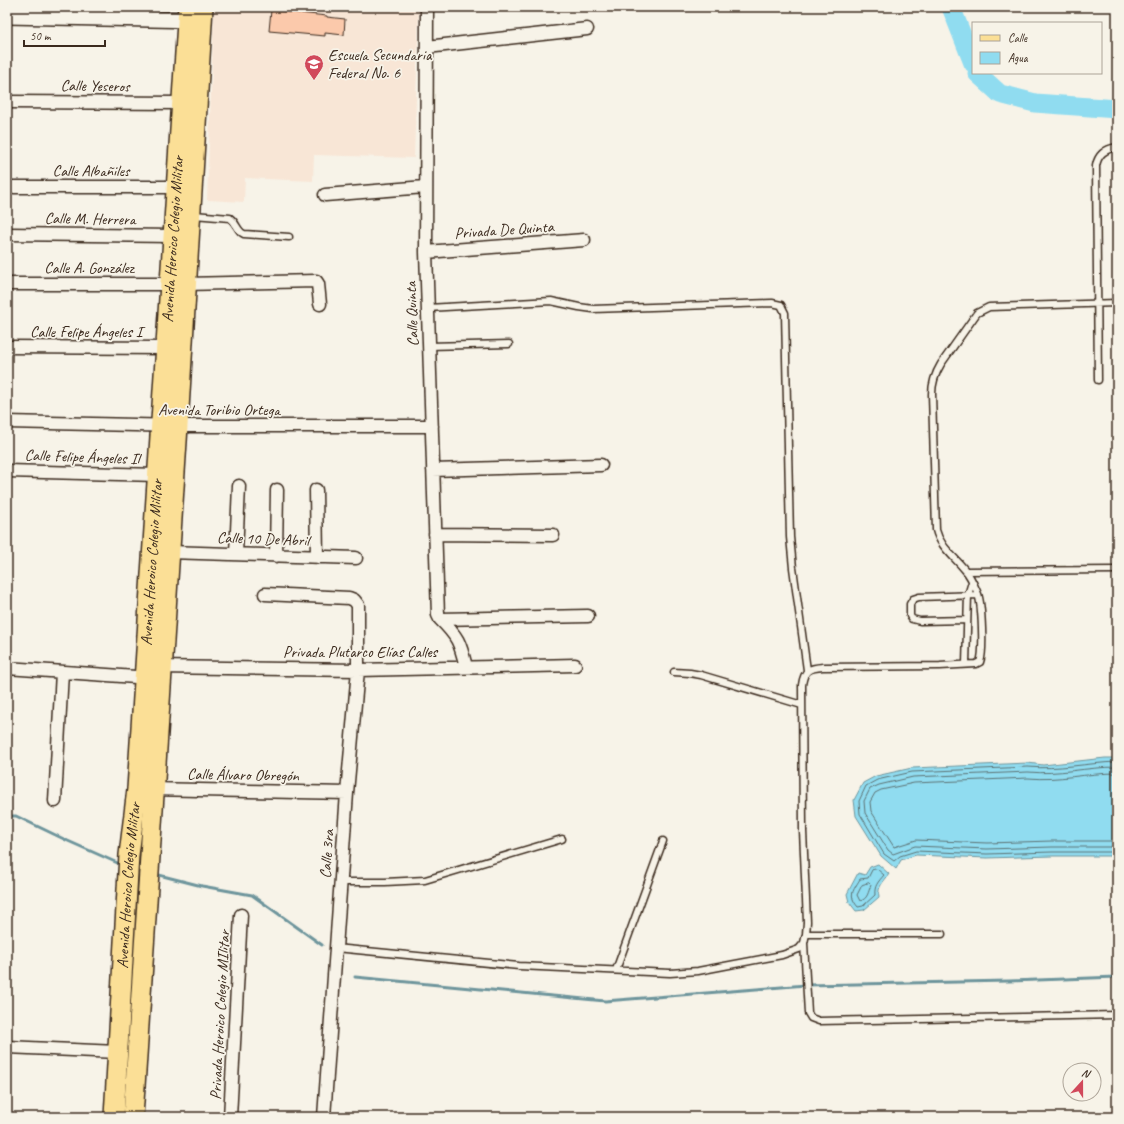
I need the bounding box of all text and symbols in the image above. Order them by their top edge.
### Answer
scale bar [24,22,105,48]
legend [972,22,1102,74]
text: 50 m [30,28,52,44]
text: Calle [1008,30,1028,46]
place label: Escuela Secundaria Federal No. 6 [328,45,433,83]
text: Agua [1008,50,1029,66]
school or university icon: Escuela Secundaria Federal No. 6 [303,53,325,81]
street label: Calle Yeseros [60,75,131,97]
street label: Avenida Heroico Colegio Militar [157,153,188,323]
street label: Calle Albañiles [53,161,131,181]
street label: Calle M. Herrera [44,208,137,230]
street label: Privada De Quinta [454,216,555,243]
street label: Calle A. González [44,258,136,278]
street label: Calle Quinta [401,280,423,347]
street label: Calle Felipe Ángeles I [30,322,146,342]
street label: Avenida Toribio Ortega [158,400,281,420]
street label: Calle Felipe Ángeles Il [24,445,143,469]
street label: Avenida Heroico Colegio Militar [136,476,167,646]
street label: Calle 10 De Abril [217,527,313,551]
street label: Privada Plutarco Elías Calles [283,642,439,662]
street label: Calle Álvaro Obregón [187,764,300,786]
street label: Avenida Heroico Colegio Militar [113,799,146,969]
street label: Calle 3ra [315,828,339,879]
street label: Privada Heroico Colegio MIlitar [206,928,235,1100]
north arrow [1062,1062,1102,1102]
text: N [1080,1065,1093,1081]

